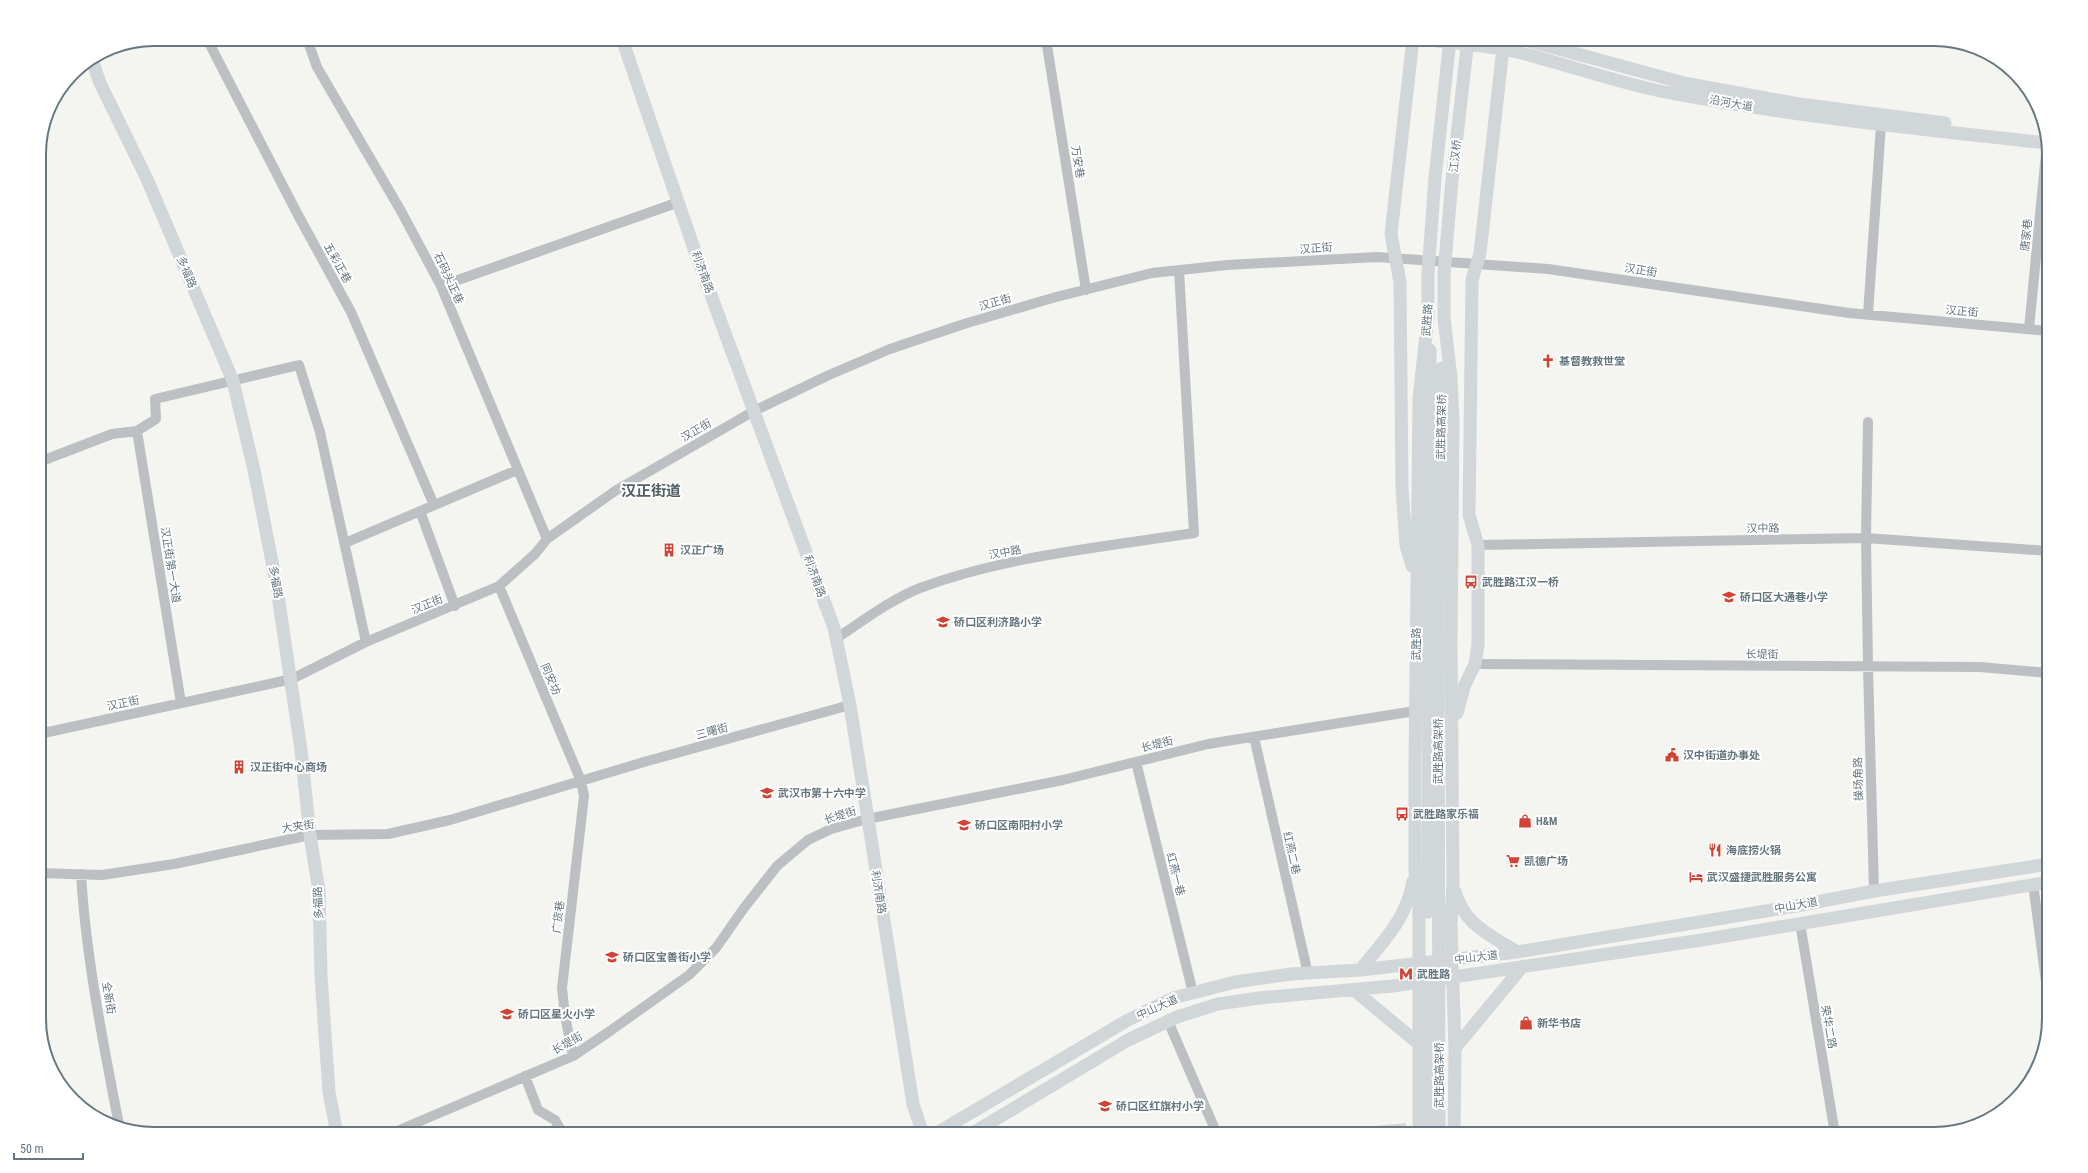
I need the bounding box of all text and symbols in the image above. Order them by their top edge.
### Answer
street label: 沿河大道 [1708,93,1754,114]
street label: 江汉桥 [1447,139,1464,173]
street label: 万安巷 [1069,145,1087,179]
street label: 唐家巷 [2018,218,2035,252]
street label: 五彩正巷 [321,241,354,286]
street label: 汉正街 [1299,241,1333,256]
street label: 利济南路 [689,249,716,295]
street label: 石码头正巷 [431,251,466,306]
street label: 多福路 [174,254,199,290]
street label: 汉正街 [1624,261,1658,279]
street label: 汉正街 [977,292,1013,313]
street label: 武胜路 [1420,303,1435,337]
street label: 汉正街 [1945,304,1979,319]
church icon: 基督教救世堂 [1540,353,1556,369]
place label: 基督教救世堂 [1559,355,1625,368]
street label: 武胜路高架桥 [1434,394,1449,460]
street label: 汉正街 [679,417,714,444]
district label: 汉正街道 [621,482,681,500]
street label: 汉中路 [1746,522,1780,535]
street label: 汉正街第一大道 [158,526,183,604]
building icon: 汉正广场 [661,542,677,558]
street label: 汉中路 [988,543,1022,562]
place label: 汉正广场 [680,544,724,557]
street label: 利济南路 [801,553,828,599]
street label: 多福路 [266,565,285,599]
bus stop icon: 武胜路江汉一桥 [1463,574,1479,590]
place label: 武胜路江汉一桥 [1482,576,1559,589]
school or university icon: 硚口区大通巷小学 [1721,589,1737,605]
place label: 硚口区大通巷小学 [1740,591,1828,604]
street label: 汉正街 [409,592,445,617]
school or university icon: 硚口区利济路小学 [935,614,951,630]
place label: 硚口区利济路小学 [954,616,1042,629]
street label: 武胜路 [1410,628,1423,661]
street label: 长堤街 [1745,648,1779,661]
street label: 同安坊 [538,661,563,697]
street label: 汉正街 [106,694,141,713]
street label: 武胜路高架桥 [1432,718,1445,784]
street label: 三曙街 [695,721,730,742]
street label: 长堤街 [1140,734,1175,755]
public building icon: 汉中街道办事处 [1664,747,1680,763]
place label: 汉中街道办事处 [1683,749,1760,762]
street label: 操场角路 [1852,757,1865,801]
building icon: 汉正街中心商场 [231,759,247,775]
place label: 汉正街中心商场 [250,761,327,774]
school or university icon: 武汉市第十六中学 [759,785,775,801]
place label: 武汉市第十六中学 [778,787,866,800]
street label: 长堤街 [822,804,858,827]
bus stop icon: 武胜路家乐福 [1394,806,1410,822]
place label: 武胜路家乐福 [1413,808,1479,821]
shop icon: H&M [1517,813,1533,829]
place label: H&M [1536,815,1557,828]
school or university icon: 硚口区南阳村小学 [956,817,972,833]
street label: 大夹街 [281,818,315,835]
place label: 硚口区南阳村小学 [975,819,1063,832]
street label: 红燕二巷 [1280,830,1303,876]
restaurant icon: 海底捞火锅 [1707,842,1723,858]
place label: 海底捞火锅 [1726,844,1781,857]
street label: 红燕一巷 [1164,851,1187,897]
supermarket icon: 凯德广场 [1505,853,1521,869]
place label: 凯德广场 [1524,855,1568,868]
street label: 利济南路 [869,869,888,915]
hotel icon: 武汉盛捷武胜服务公寓 [1688,869,1704,885]
place label: 武汉盛捷武胜服务公寓 [1707,871,1817,884]
street label: 多福路 [311,886,326,920]
street label: 中山大道 [1773,895,1819,916]
street label: 广货巷 [550,900,567,934]
street label: 中山大道 [1453,948,1499,967]
school or university icon: 硚口区宝善街小学 [604,949,620,965]
place label: 硚口区宝善街小学 [623,951,711,964]
metro station icon: 武胜路 [1398,966,1414,982]
place label: 武胜路 [1417,968,1451,981]
street label: 全新街 [100,981,118,1015]
street label: 中山大道 [1134,993,1180,1022]
street label: 荣华二路 [1818,1004,1839,1050]
school or university icon: 硚口区星火小学 [499,1006,515,1022]
place label: 硚口区星火小学 [518,1008,595,1021]
shop icon: 新华书店 [1518,1015,1534,1031]
place label: 新华书店 [1537,1017,1581,1030]
street label: 长堤街 [550,1030,585,1057]
street label: 武胜路高架桥 [1433,1042,1446,1108]
school or university icon: 硚口区红旗村小学 [1097,1098,1113,1114]
place label: 硚口区红旗村小学 [1116,1100,1204,1113]
scale bar [14,1135,83,1161]
text: 50 m [20,1142,44,1156]

